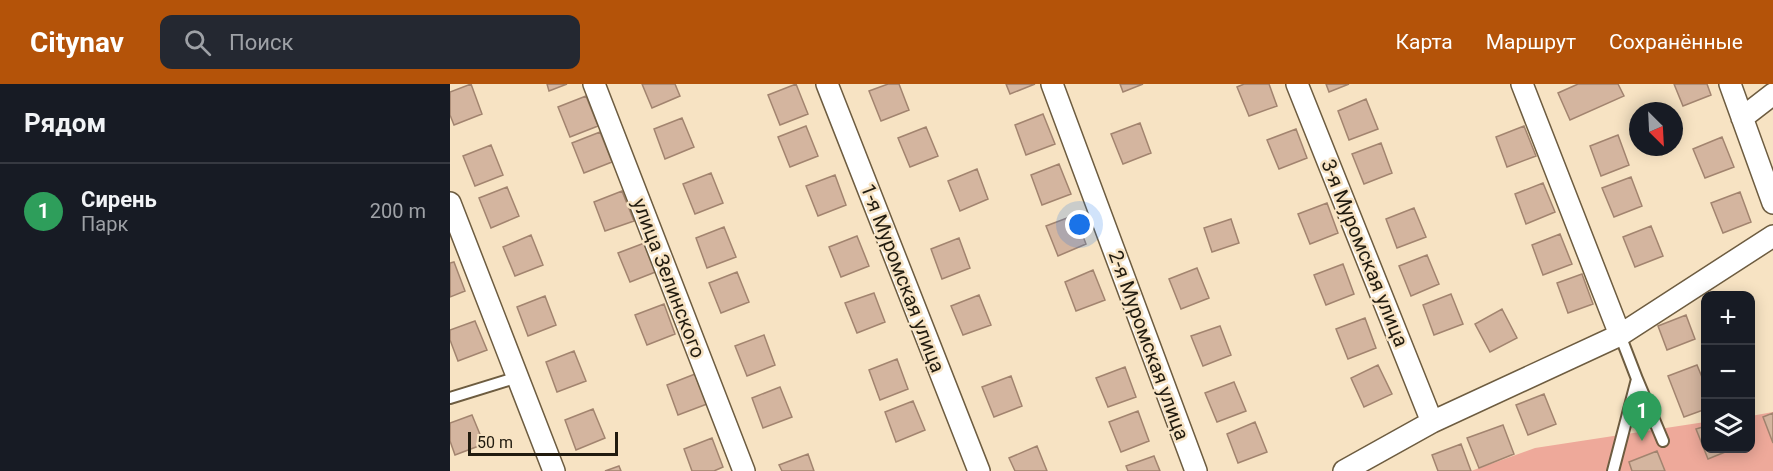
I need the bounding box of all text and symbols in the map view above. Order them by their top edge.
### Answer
search box [160,15,580,69]
text: Citynav [30,26,124,59]
icon: search [181,26,214,59]
text: Поиск [229,30,293,55]
text: Карта [1396,30,1453,54]
text: Маршрут [1486,30,1576,54]
text: Сохранённые [1609,30,1743,54]
north arrow [1629,102,1683,156]
text: Рядом [24,108,106,138]
street label: 3-я Муромская улица [1316,156,1414,350]
street label: 1-я Муромская улица [856,180,950,376]
text: Сирень [81,187,157,212]
street label: улица Зелинского [628,195,710,361]
text: 1 [38,199,49,223]
text: 200 m [370,199,426,223]
your location [1065,210,1094,239]
text: Парк [81,212,128,236]
street label: 2-я Муромская улица [1104,247,1194,443]
map controls [1701,291,1755,453]
button: + [1701,291,1755,345]
button: − [1701,345,1755,399]
pin: 1 [1622,392,1662,441]
button: layers [1701,399,1755,453]
scale bar [468,429,618,456]
text: 50 m [477,433,513,452]

